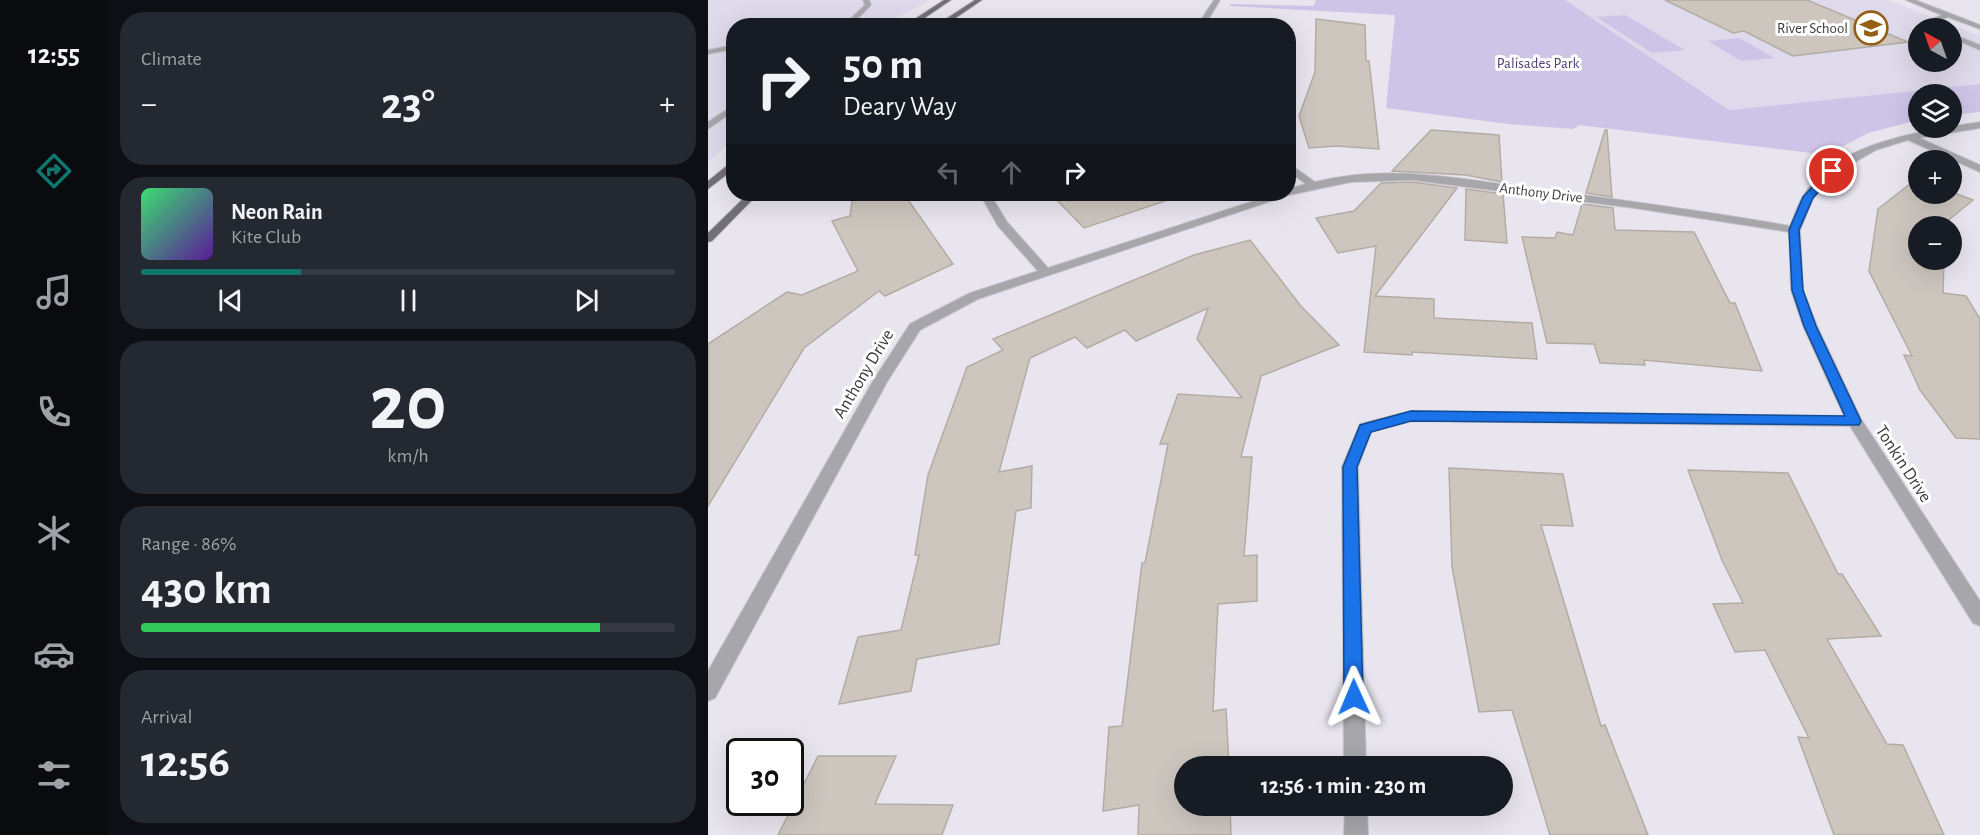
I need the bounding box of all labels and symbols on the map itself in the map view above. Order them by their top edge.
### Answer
school or university icon: River School [1853,10,1889,46]
north arrow [1908,18,1962,72]
place label: River School [1777,21,1848,36]
park label: Palisades Park [1497,56,1580,71]
pin [1806,145,1857,196]
street label: Anthony Drive [1499,180,1583,206]
street label: Anthony Drive [830,326,898,422]
street label: Tonkin Drive [1872,422,1934,506]
position arrow [1322,665,1386,729]
speed limit sign: 30 [726,738,804,816]

